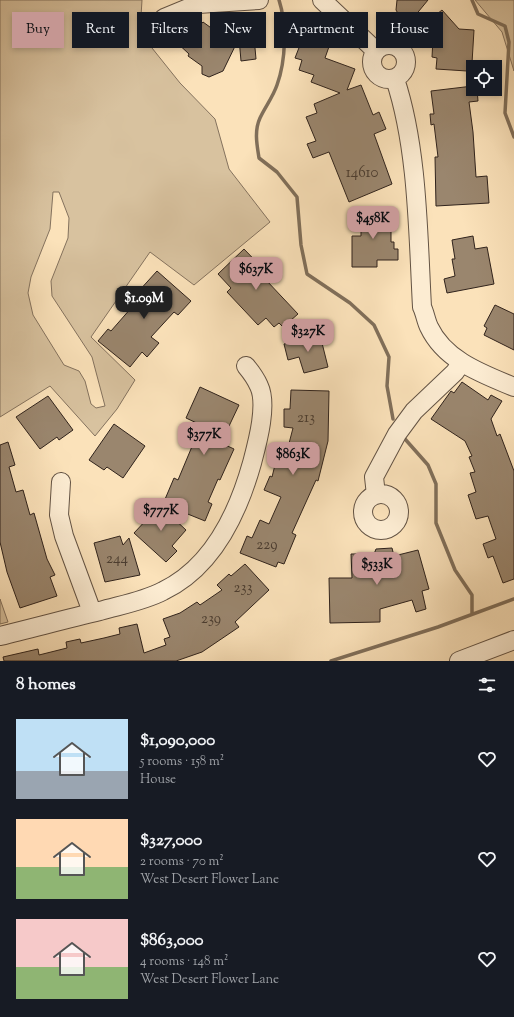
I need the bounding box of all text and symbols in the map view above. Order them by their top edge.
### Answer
chip: Buy [12,12,64,48]
chip: Rent [72,12,129,48]
chip: Filters [137,12,202,48]
chip: New [210,12,266,48]
chip: Apartment [274,12,368,48]
chip: House [376,12,443,48]
map controls [466,60,502,96]
button: locate [466,60,502,96]
house number: 14610 [346,163,378,184]
pin: $458K [345,206,401,240]
text: $458K [356,210,390,228]
pin: $637K [228,257,284,291]
text: $637K [239,261,273,279]
pin: $1.09M [111,286,177,320]
text: $1.09M [124,290,164,308]
pin: $327K [280,319,336,353]
text: $327K [291,323,325,341]
house number: 213 [297,408,315,429]
pin: $377K [176,422,232,456]
text: $377K [187,426,221,444]
pin: $863K [265,442,321,476]
text: $863K [276,446,310,464]
pin: $777K [133,498,189,532]
text: $777K [143,502,179,520]
house number: 229 [256,535,278,556]
house number: 244 [106,549,129,570]
pin: $533K [349,552,405,586]
text: $533K [361,556,393,574]
house number: 233 [233,578,253,599]
house number: 239 [201,609,221,630]
text: 8 homes [16,673,76,697]
icon: filters [476,674,498,696]
text: $1,090,000 [140,729,215,753]
icon: home [48,735,96,783]
icon: heart [476,748,498,770]
text: 5 rooms · 158 m² [140,753,224,771]
text: House [140,771,176,789]
text: $327,000 [140,829,202,853]
icon: home [48,835,96,883]
icon: heart [476,848,498,870]
text: 2 rooms · 70 m² [140,853,224,871]
text: West Desert Flower Lane [140,871,279,889]
text: $863,000 [140,929,204,953]
icon: home [48,935,96,983]
icon: heart [476,948,498,970]
text: 4 rooms · 148 m² [140,953,228,971]
text: West Desert Flower Lane [140,971,279,989]

